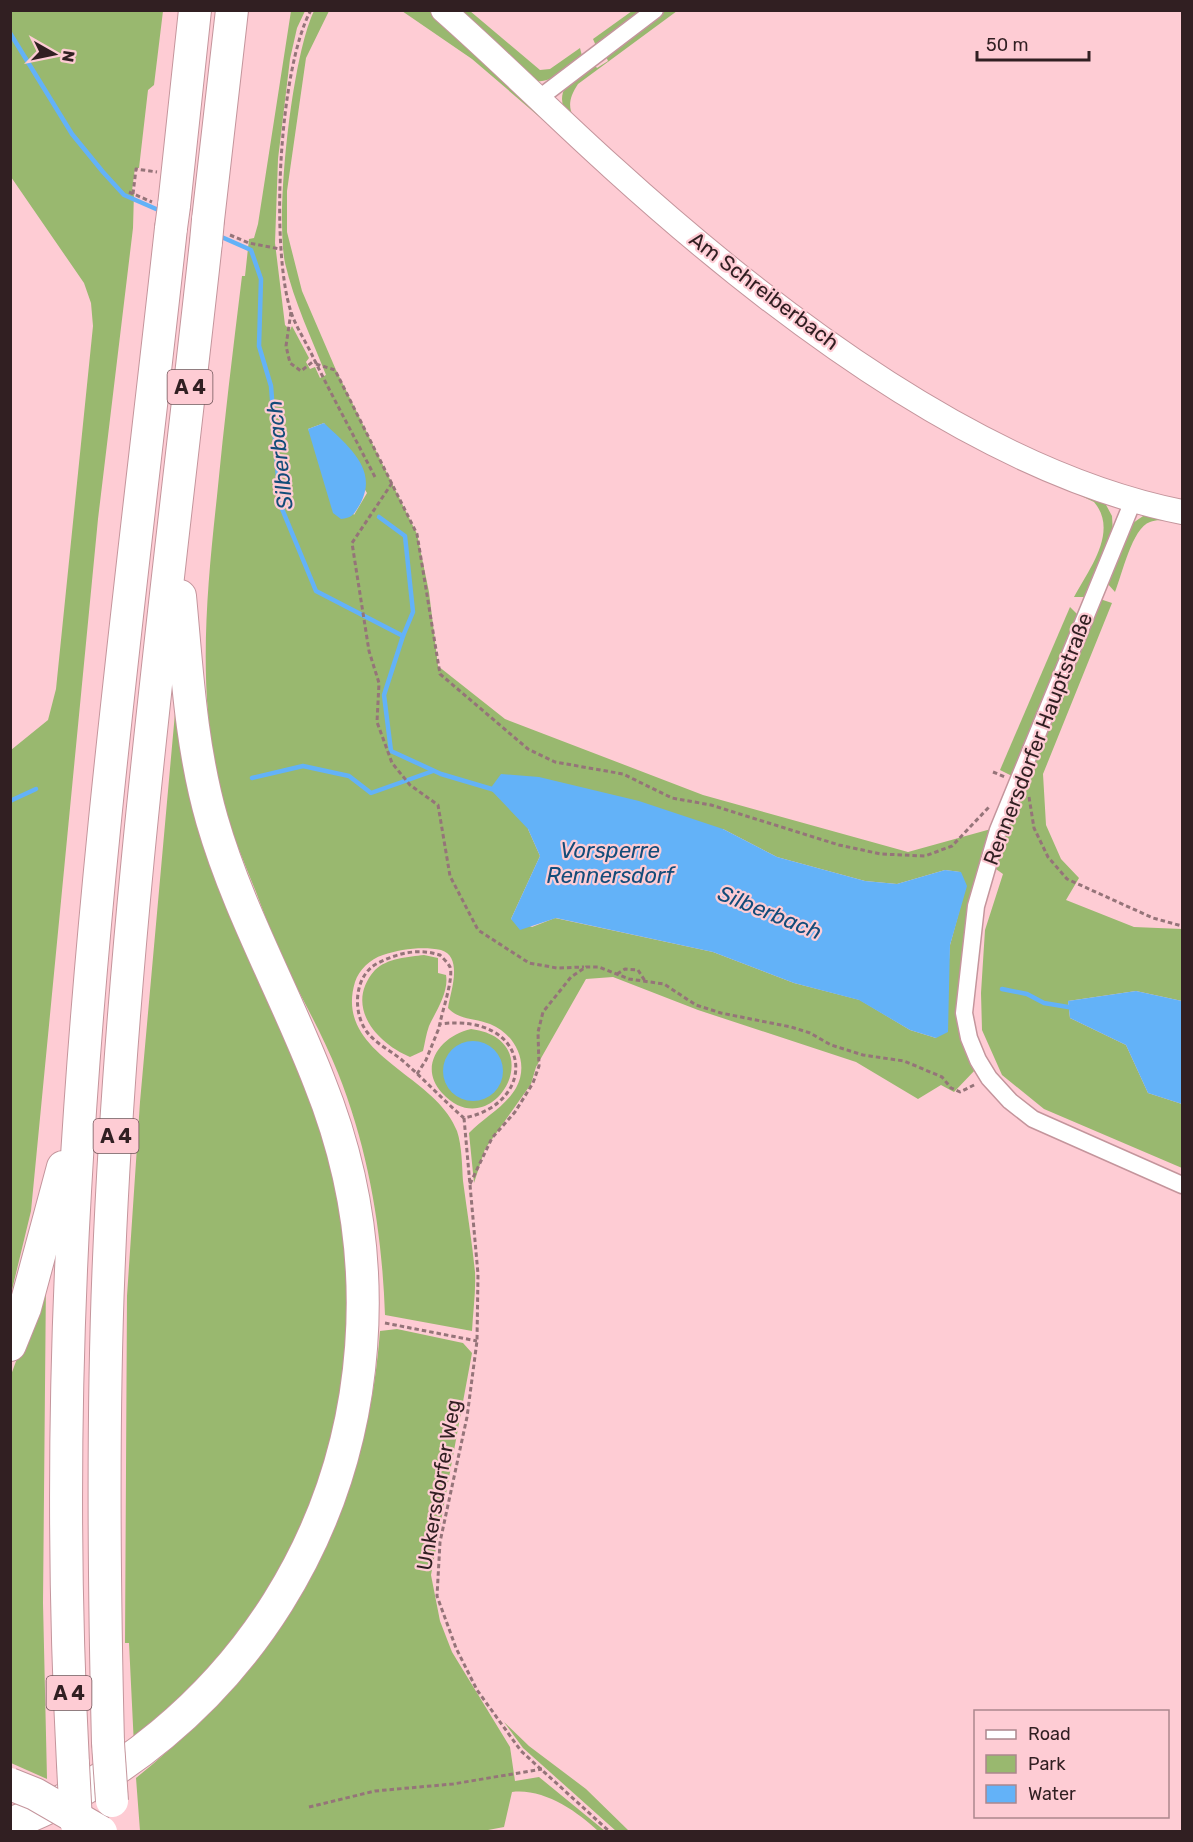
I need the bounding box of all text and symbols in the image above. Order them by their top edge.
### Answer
north arrow [24,24,84,84]
scale bar [977,24,1090,62]
text: 50 m [986,34,1029,56]
text: N [58,49,79,63]
street label: Am Schreiberbach [685,226,844,355]
road number: A 4 [168,370,213,404]
water label: Silberbach [260,399,299,511]
street label: Rennersdorfer Hauptstraße [978,609,1097,869]
water label: Vorsperre Rennersdorf [546,837,676,889]
water label: Silberbach [714,879,826,946]
road number: A 4 [94,1119,138,1153]
street label: Unkersdorfer Weg [411,1397,466,1572]
road number: A 4 [46,1676,92,1710]
legend [974,1710,1169,1818]
text: Road [1028,1723,1071,1745]
text: Park [1028,1753,1066,1775]
text: Water [1028,1783,1076,1805]

